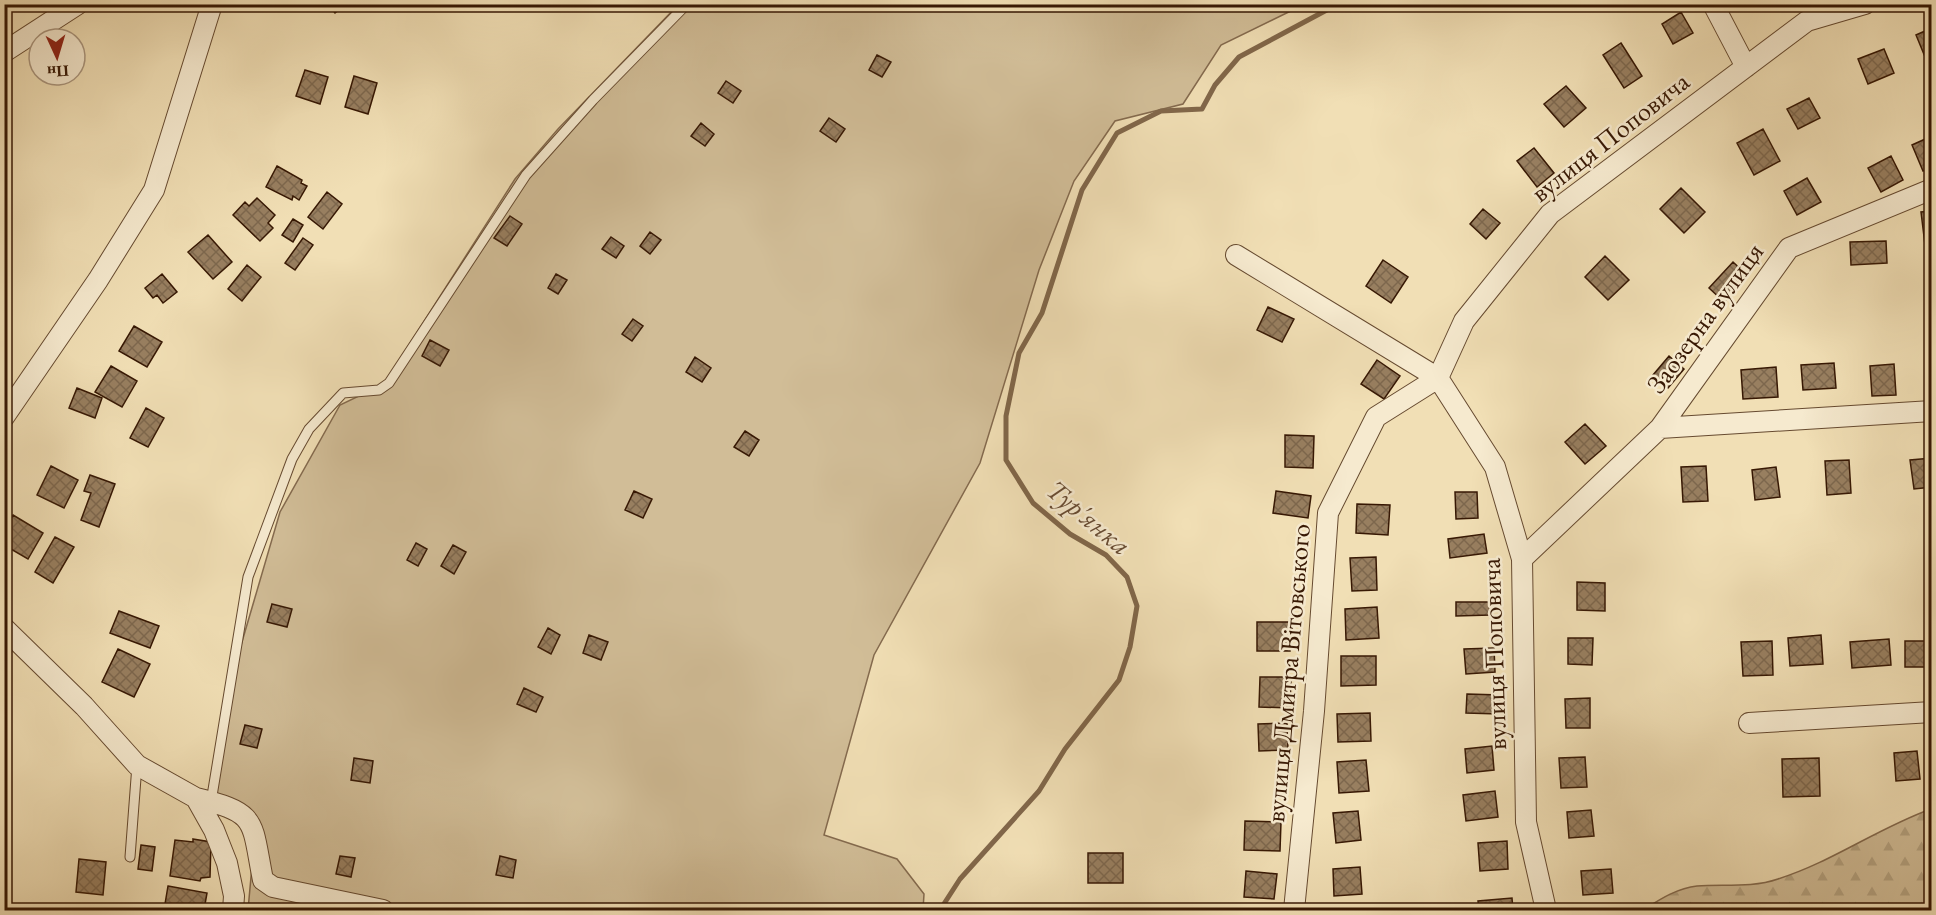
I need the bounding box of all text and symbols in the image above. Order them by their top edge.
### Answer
north arrow [27,27,87,87]
text: Пн [46,60,70,83]
street label: вулиця Поповича [1523,64,1696,210]
street label: Заозерна вулиця [1638,235,1771,400]
water label: Тур'янка [1039,471,1139,563]
street label: вулиця Дмитра Вітовського [1257,522,1318,824]
street label: вулиця Поповича [1473,557,1514,751]

